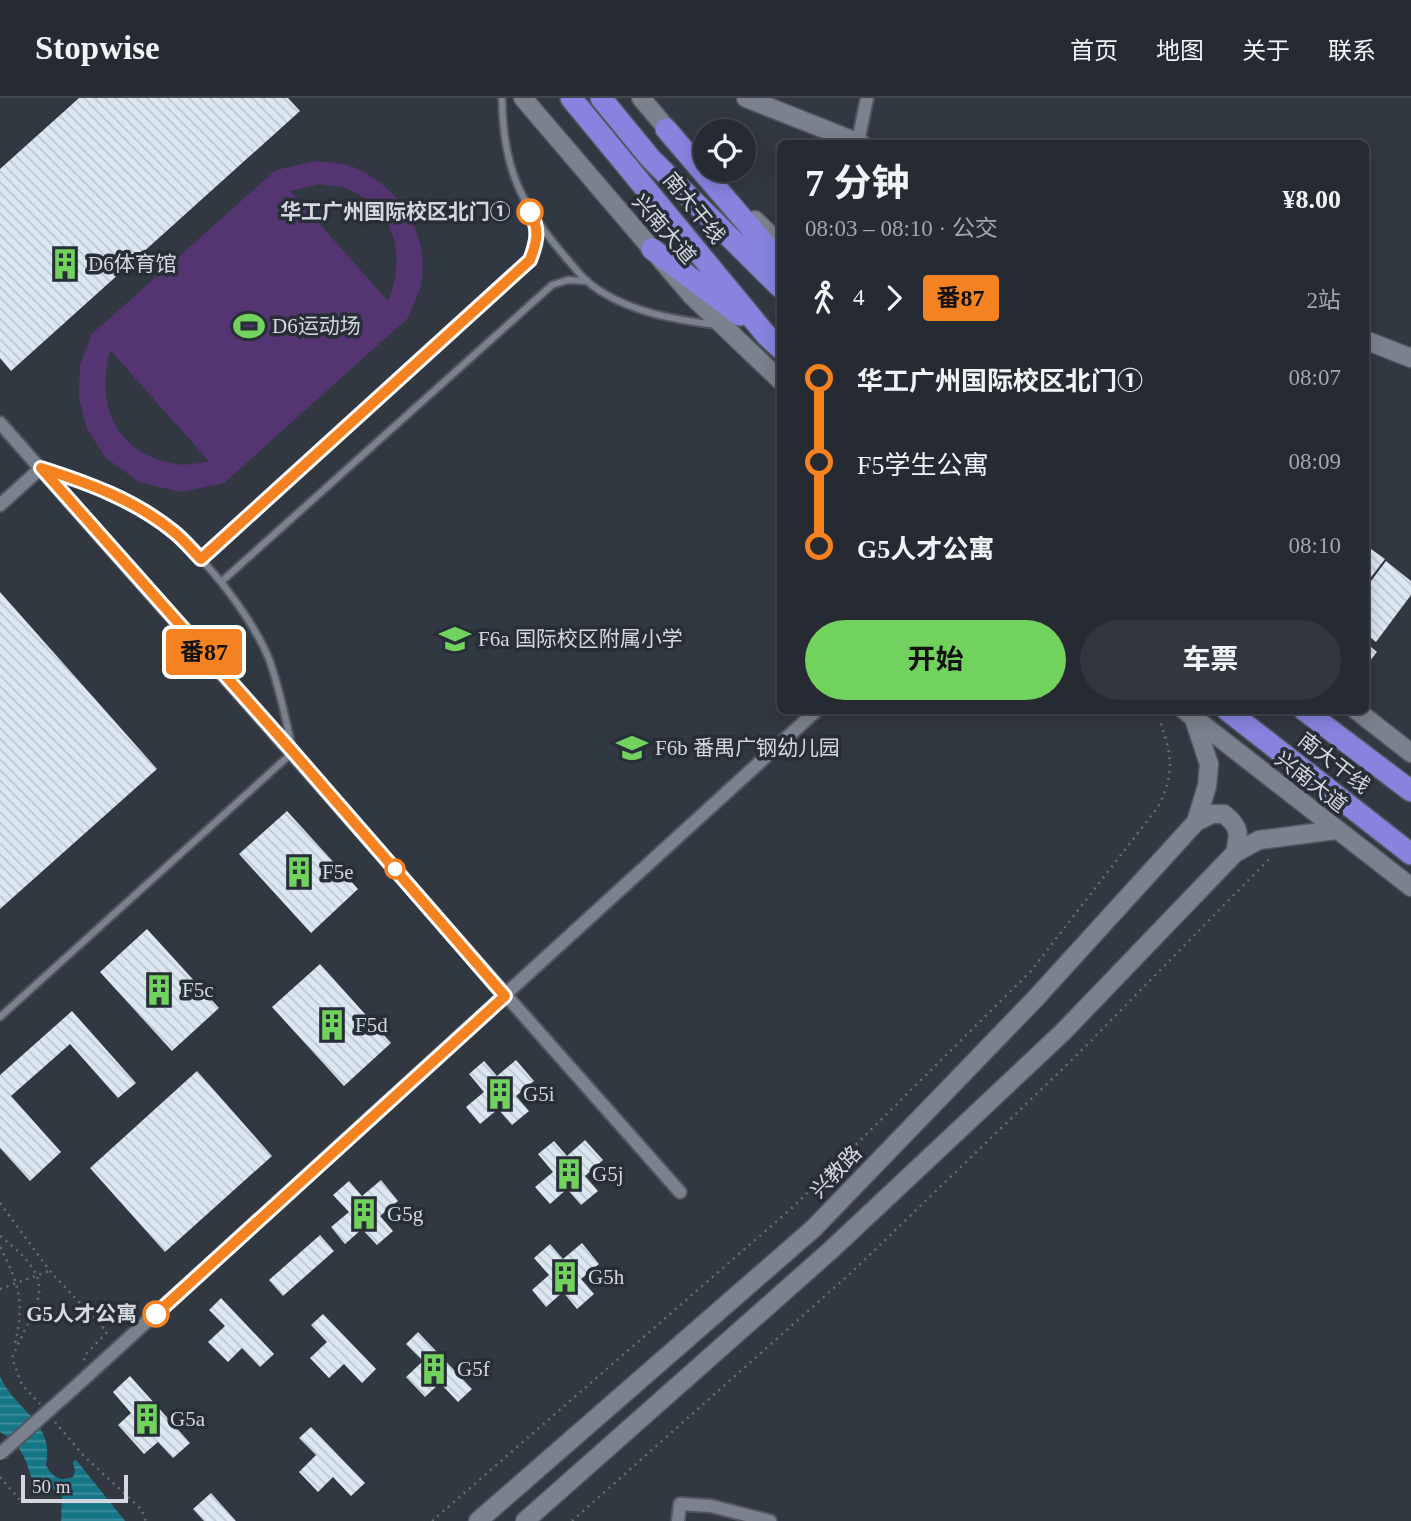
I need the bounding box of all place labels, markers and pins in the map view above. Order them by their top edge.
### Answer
marker: 华工广州国际校区北门① [517,199,543,225]
place label: 华工广州国际校区北门① [280,200,511,224]
building icon: D6体育馆 [48,247,82,281]
place label: D6体育馆 [88,252,177,276]
sports icon: D6运动场 [232,309,266,343]
place label: D6运动场 [272,314,361,338]
school or university icon: F6a 国际校区附属小学 [438,622,472,656]
place label: F6a 国际校区附属小学 [478,627,683,651]
school or university icon: F6b 番禺广钢幼儿园 [615,731,649,765]
place label: F6b 番禺广钢幼儿园 [655,736,840,760]
building icon: F5e [282,855,316,889]
unlabelled marker [385,859,405,879]
place label: F5e [322,860,354,884]
building icon: F5c [142,973,176,1007]
place label: F5c [182,978,214,1002]
building icon: F5d [315,1008,349,1042]
place label: F5d [355,1013,388,1037]
building icon: G5i [483,1077,517,1111]
place label: G5i [523,1082,555,1106]
building icon: G5j [552,1157,586,1191]
place label: G5j [592,1162,624,1186]
building icon: G5g [347,1197,381,1231]
place label: G5g [387,1202,424,1226]
building icon: G5h [548,1260,582,1294]
place label: G5h [588,1265,625,1289]
marker: G5人才公寓 [143,1301,169,1327]
place label: G5人才公寓 [26,1302,137,1326]
building icon: G5f [417,1352,451,1386]
place label: G5f [457,1357,490,1381]
building icon: G5a [130,1402,164,1436]
place label: G5a [170,1407,206,1431]

